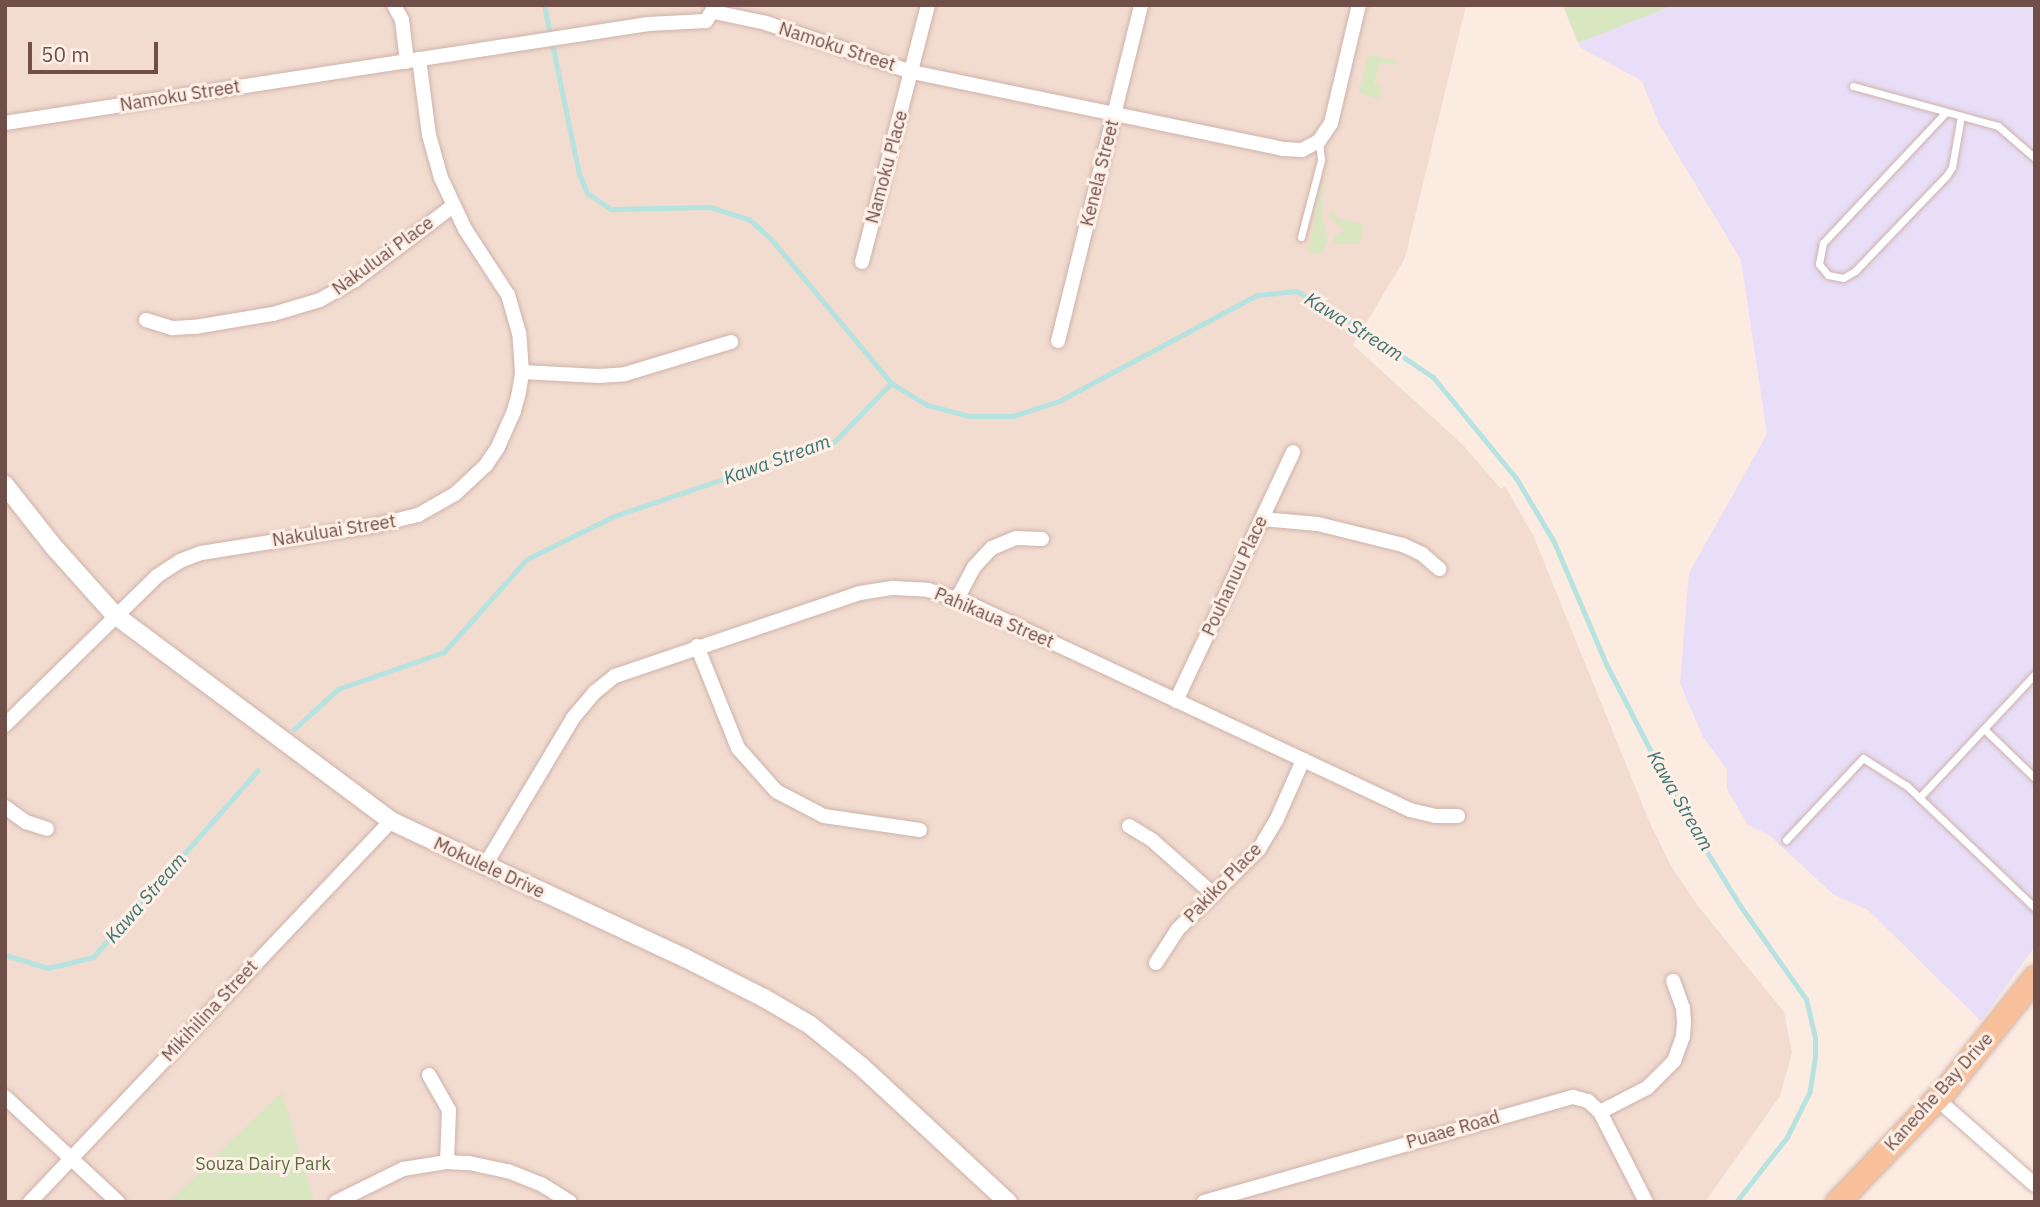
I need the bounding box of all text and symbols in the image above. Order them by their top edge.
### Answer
street label: Namoku Street [776,18,898,76]
scale bar [32,28,161,72]
text: 50 m [41,40,90,68]
street label: Namoku Street [118,76,242,116]
street label: Namoku Place [862,108,912,226]
street label: Kenela Street [1076,117,1124,229]
street label: Nakuluai Place [328,212,438,300]
water label: Kawa Stream [1300,288,1408,366]
water label: Kawa Stream [720,430,834,490]
street label: Nakuluai Street [271,511,397,551]
street label: Pouhanuu Place [1198,513,1272,639]
street label: Pahikaua Street [931,583,1057,653]
water label: Kawa Stream [1642,747,1718,855]
street label: Mokulele Drive [430,833,548,903]
street label: Pakiko Place [1180,839,1266,927]
water label: Kawa Stream [101,848,191,948]
street label: Mikihilina Street [158,956,262,1066]
street label: Kaneohe Bay Drive [1880,1028,1998,1156]
street label: Puaae Road [1404,1106,1502,1154]
park label: Souza Dairy Park [195,1153,331,1175]

